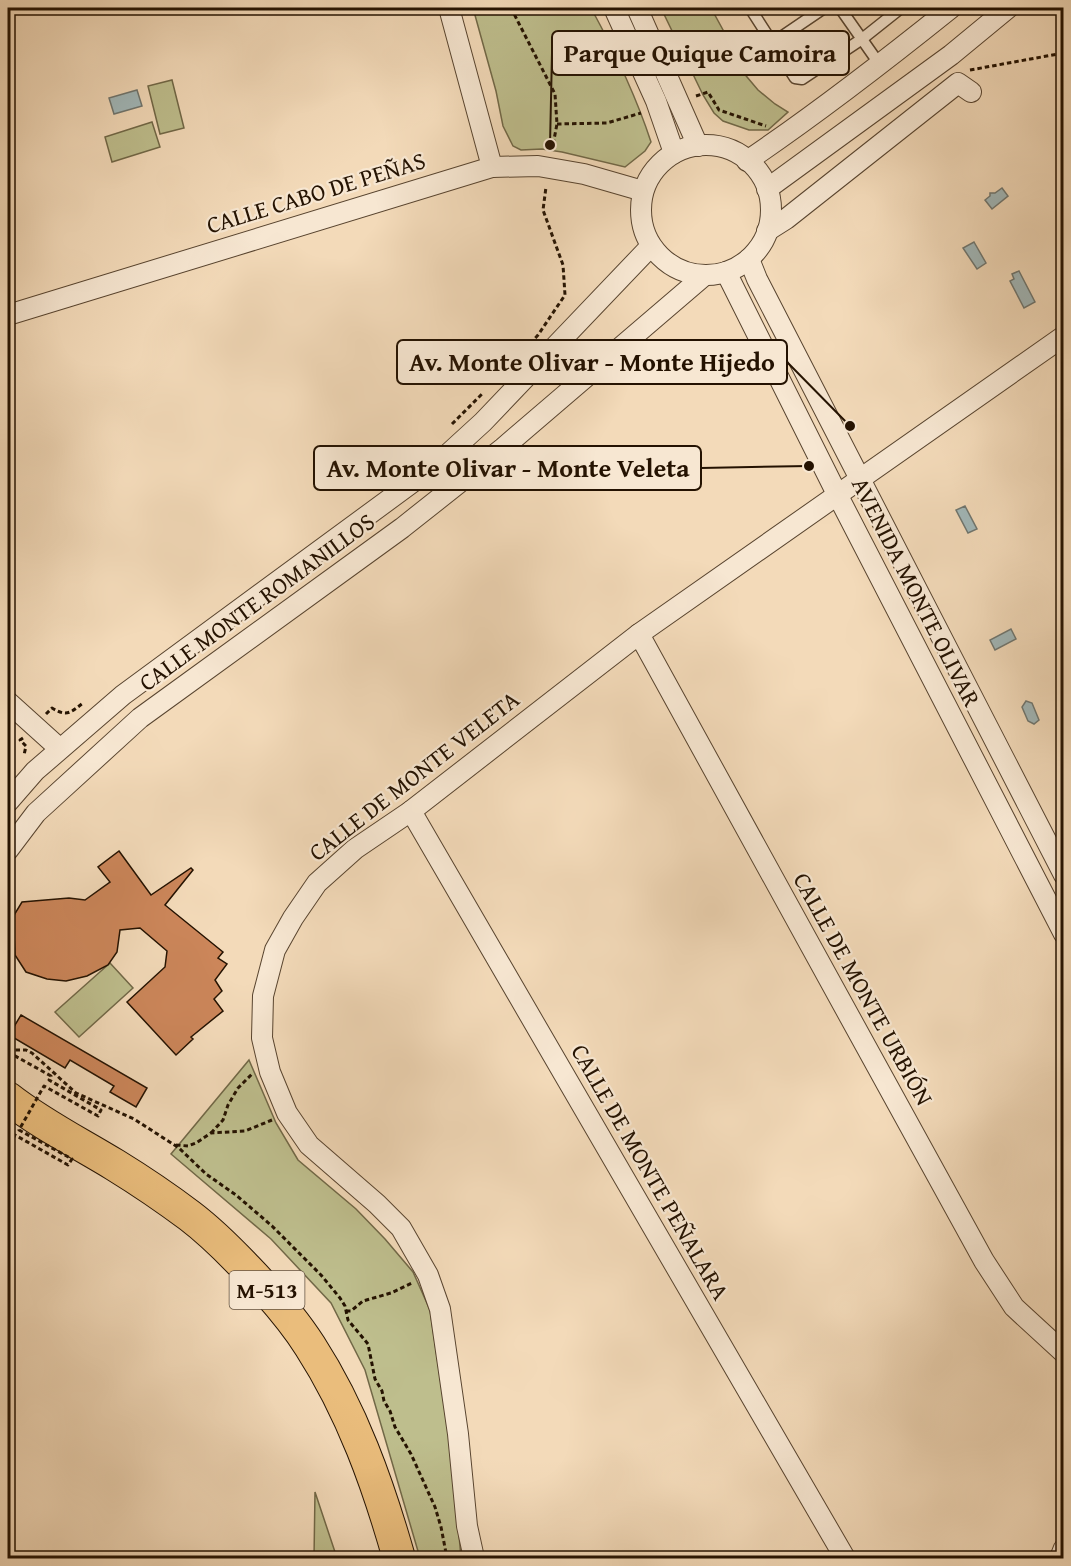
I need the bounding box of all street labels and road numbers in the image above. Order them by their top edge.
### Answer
street label: CALLE CABO DE PEÑAS [202,143,430,242]
street label: AVENIDA MONTE OLIVAR [843,471,990,713]
street label: CALLE MONTE ROMANILLOS [132,504,382,699]
street label: CALLE DE MONTE VELETA [301,682,527,869]
street label: CALLE DE MONTE URBIÓN [785,866,942,1112]
street label: CALLE DE MONTE PEÑALARA [563,1037,738,1307]
road number: M-513 [230,1271,304,1309]

